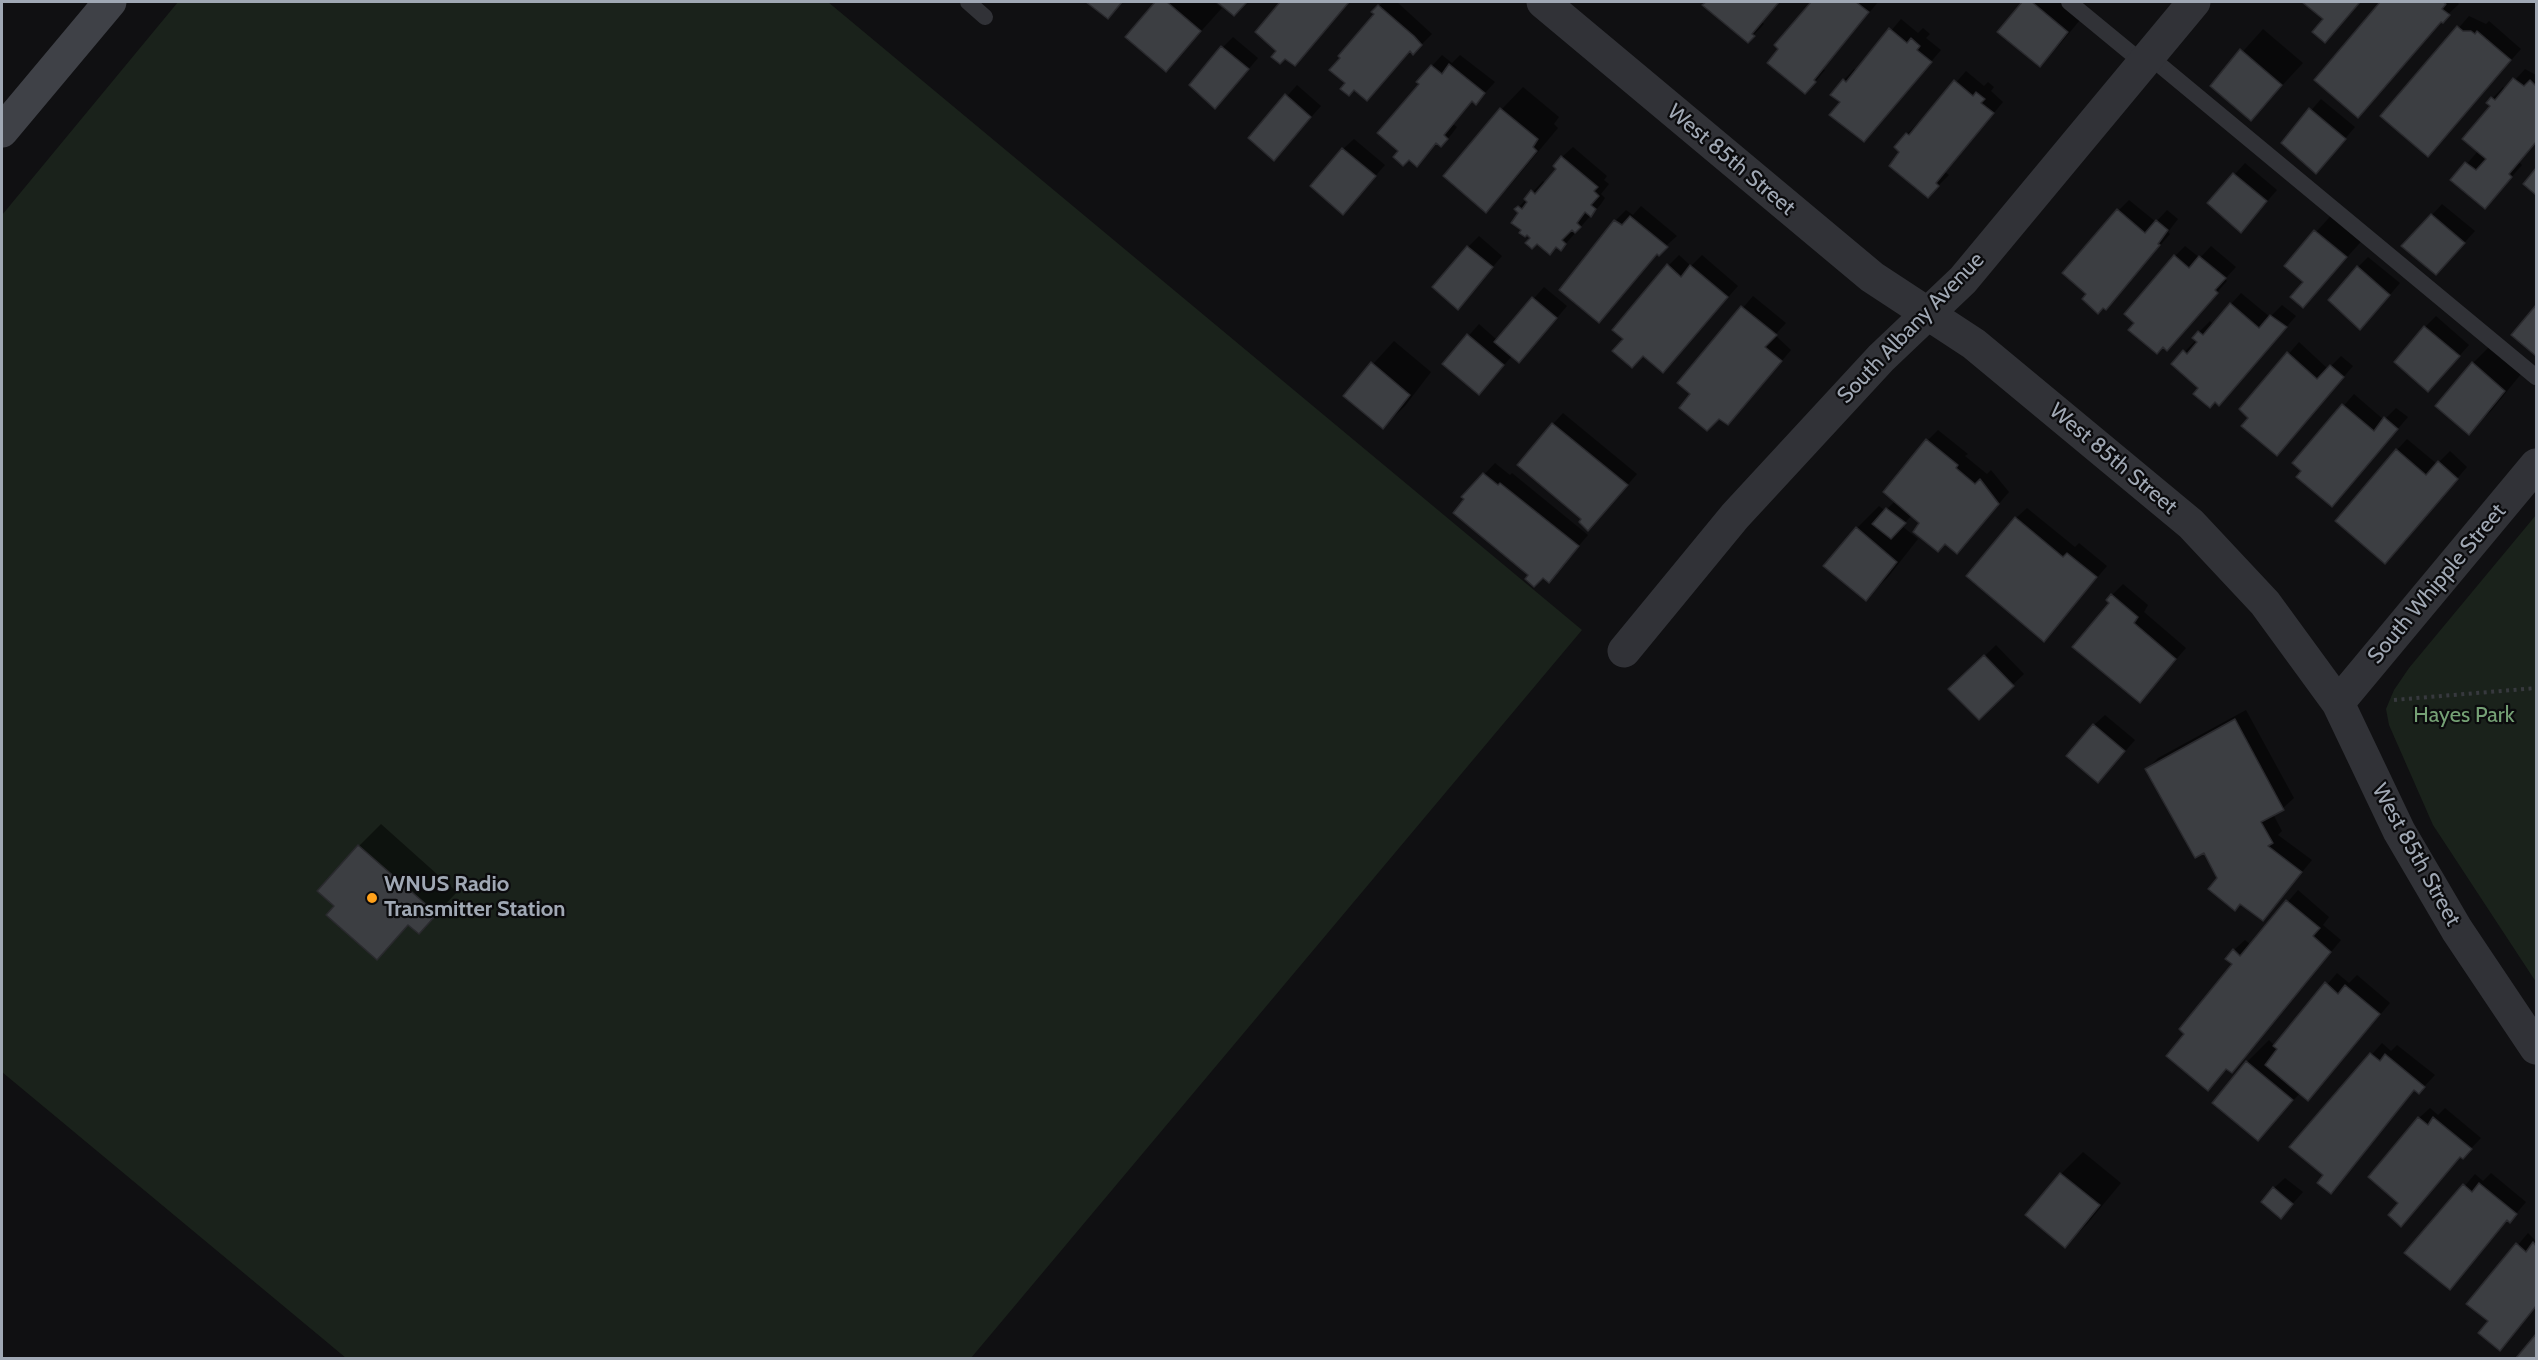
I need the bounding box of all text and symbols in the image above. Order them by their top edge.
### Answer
street label: West 85th Street [1662,99,1800,221]
street label: South Albany Avenue [1832,247,1990,409]
street label: West 85th Street [2044,398,2182,520]
street label: South Whipple Street [2362,499,2512,669]
park label: Hayes Park [2413,703,2515,729]
street label: West 85th Street [2366,779,2466,931]
place label: WNUS Radio Transmitter Station [384,872,565,924]
marker: WNUS Radio Transmitter Station [365,891,379,905]

